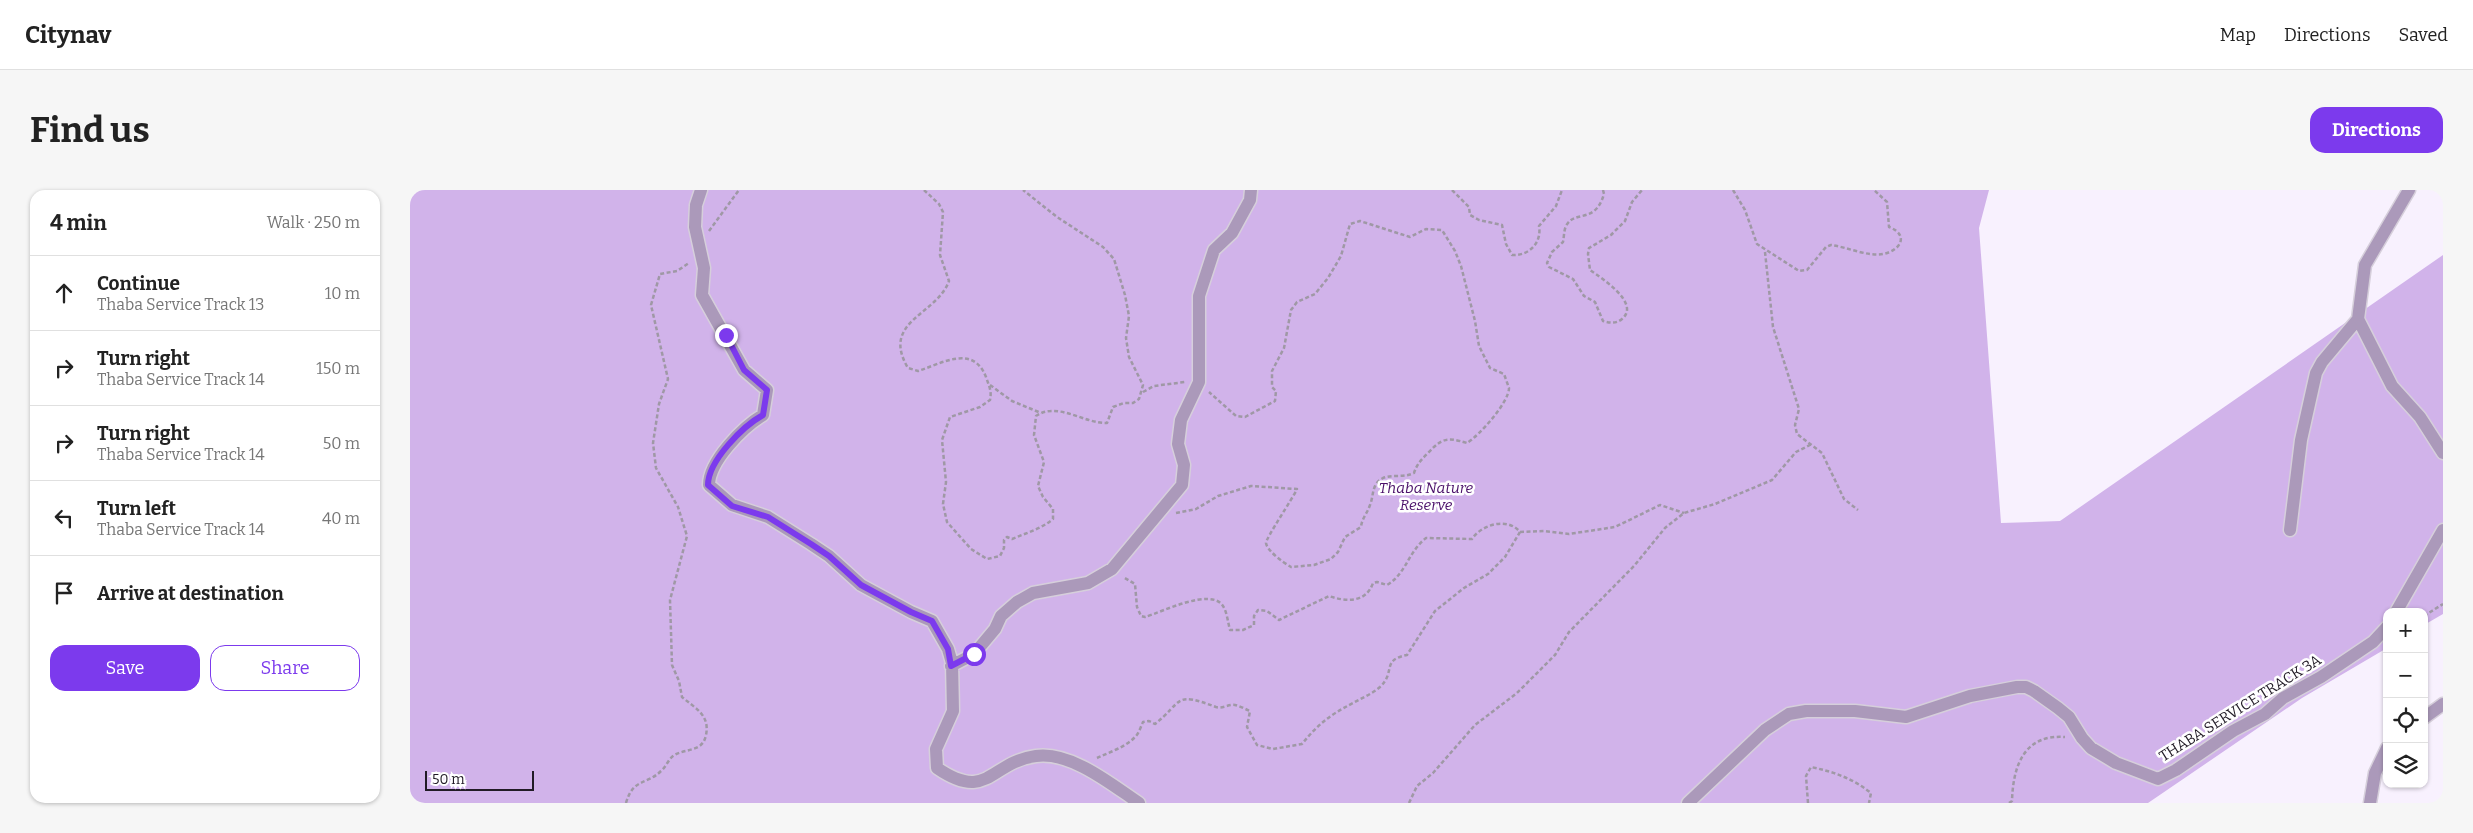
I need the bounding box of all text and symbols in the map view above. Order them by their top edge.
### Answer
text: Citynav [25,21,111,49]
text: Map [2220,24,2256,46]
text: Directions [2284,24,2371,46]
text: Saved [2399,24,2448,46]
button: Directions [2310,107,2443,153]
text: Find us [30,109,150,151]
text: 4 min [50,210,107,236]
text: Walk · 250 m [267,213,360,232]
text: Continue [97,272,180,295]
icon: ahead [50,279,78,307]
text: 10 m [325,284,360,303]
text: Thaba Service Track 13 [97,295,264,314]
route end [715,324,738,347]
text: Turn right [97,347,190,370]
icon: right [50,354,78,382]
text: 150 m [316,359,360,378]
text: Thaba Service Track 14 [97,370,265,389]
text: Turn right [97,422,190,445]
icon: right [50,429,78,457]
text: 50 m [323,434,360,453]
text: Thaba Service Track 14 [97,445,265,464]
park label: Thaba Nature Reserve [1379,479,1474,514]
text: Turn left [97,497,176,520]
icon: left [50,504,78,532]
text: 40 m [322,509,360,528]
text: Thaba Service Track 14 [97,520,265,539]
icon: arrive [50,579,78,607]
text: Arrive at destination [97,582,284,605]
map controls [2383,608,2428,788]
button: + [2383,608,2428,653]
route start [963,643,986,666]
button: Save [50,645,200,691]
button: Share [210,645,360,691]
street label: THABA SERVICE TRACK 3A [2156,650,2325,765]
button: − [2383,653,2428,698]
button: locate [2383,698,2428,743]
button: layers [2383,743,2428,788]
scale bar [425,768,534,791]
text: 50 m [432,771,465,788]

